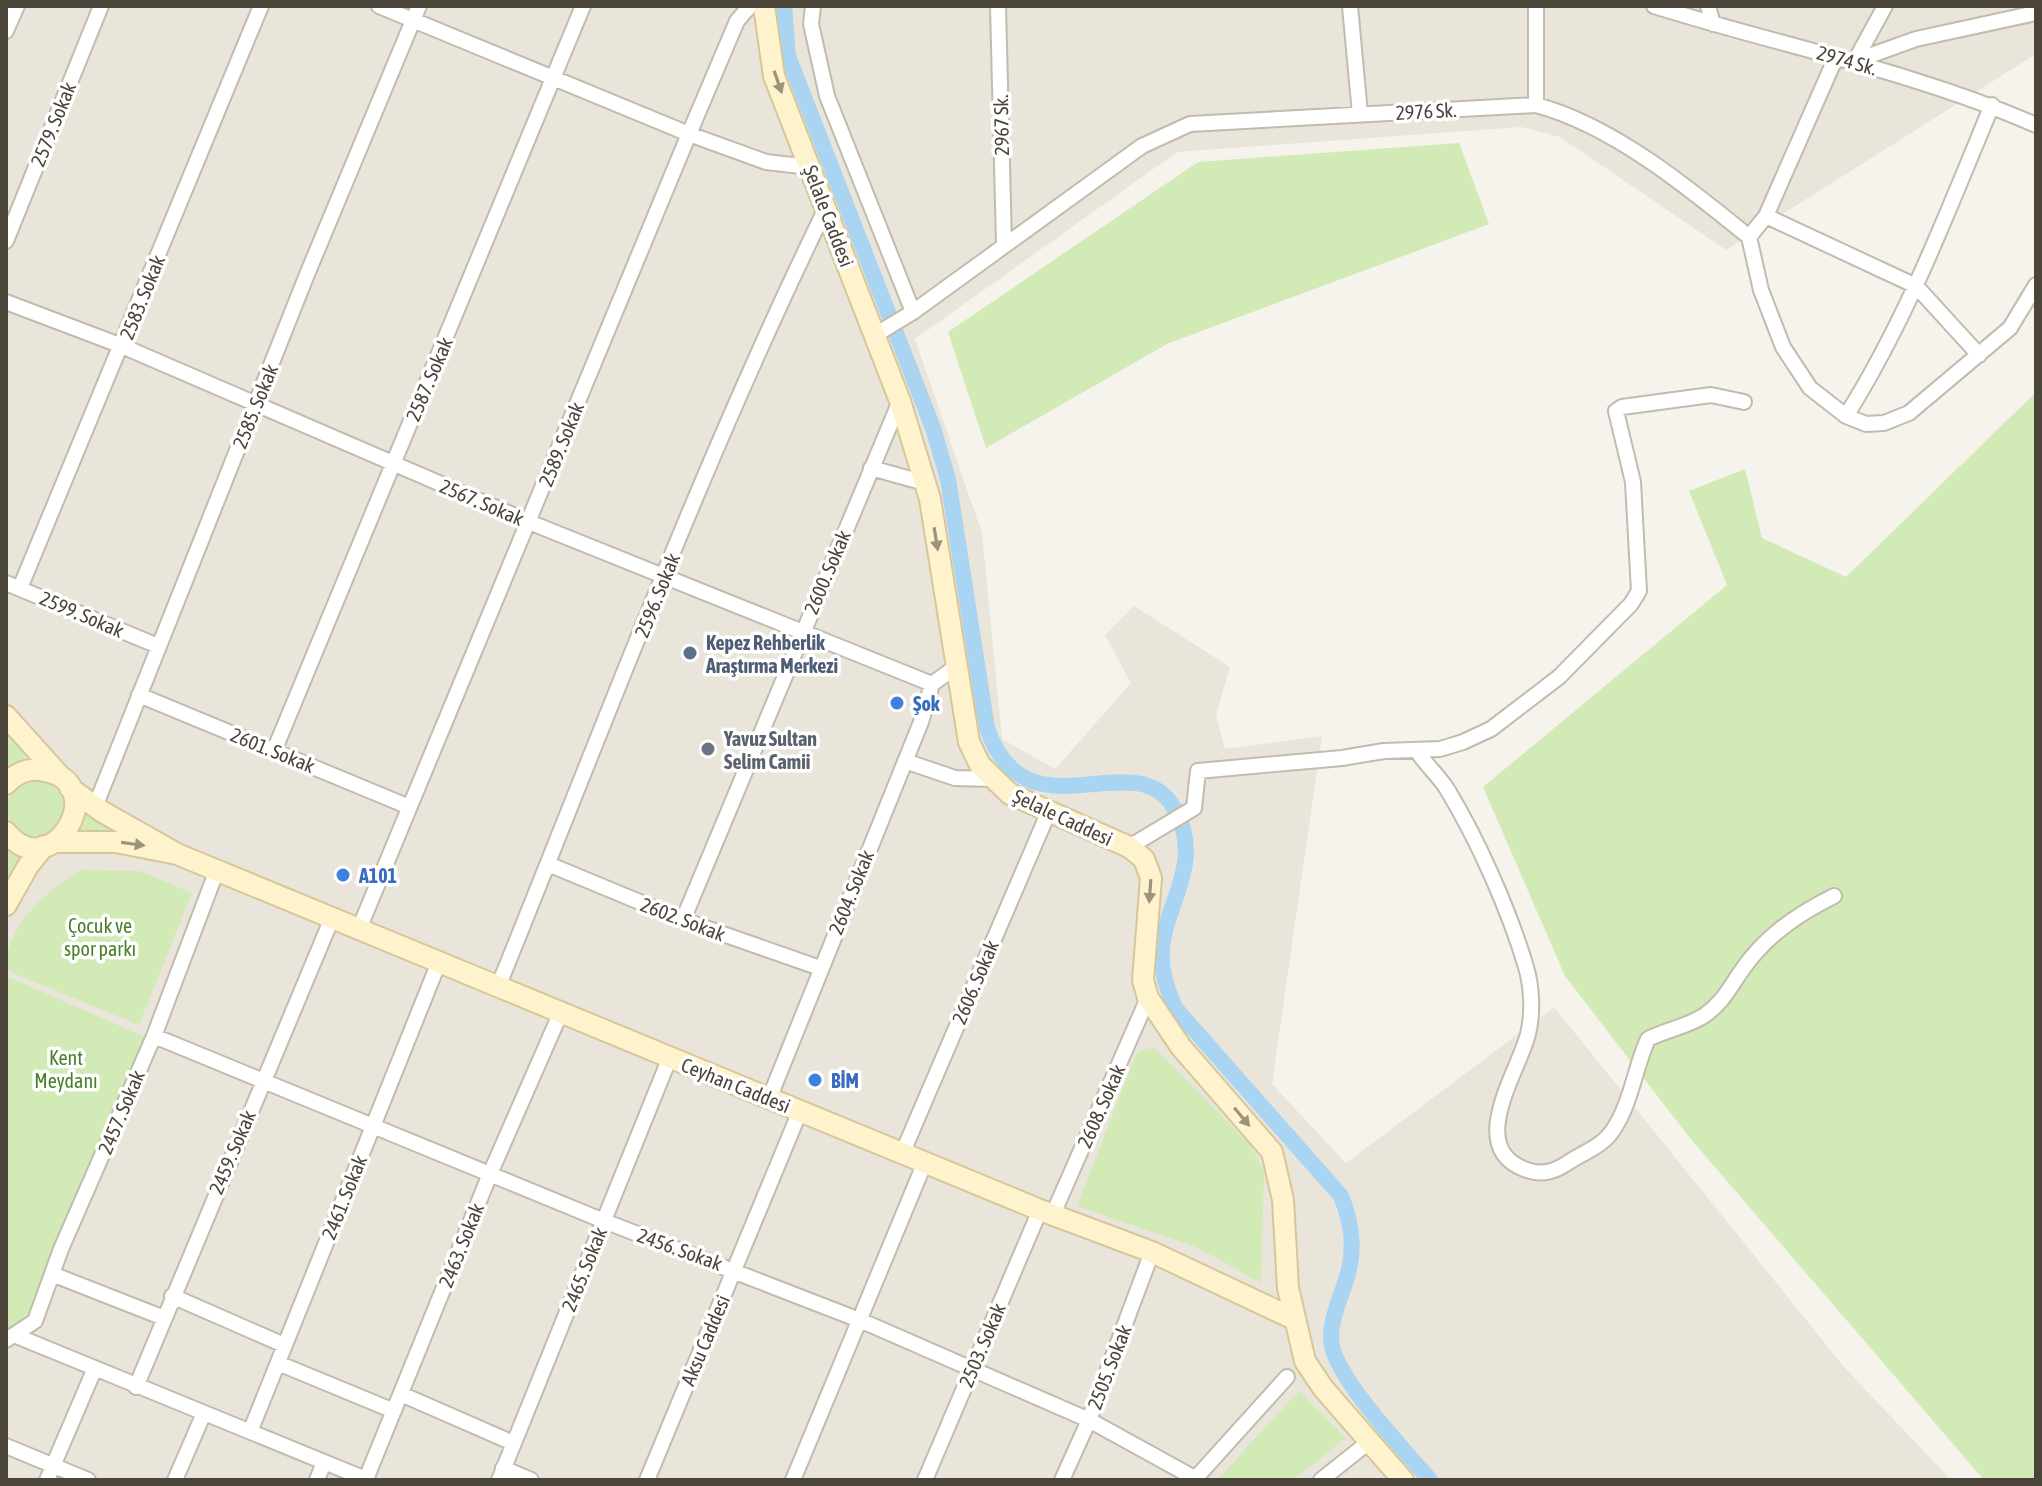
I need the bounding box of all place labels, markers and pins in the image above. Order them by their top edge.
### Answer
place label: Kepez Rehberlik Araştırma Merkezi [705,631,838,677]
marker: Kepez Rehberlik Araştırma Merkezi [681,644,699,662]
place label: Şok [913,692,940,715]
marker: Şok [888,694,906,712]
place label: Yavuz Sultan Selim Camii [723,727,817,773]
marker: Yavuz Sultan Selim Camii [699,740,717,758]
place label: A101 [358,864,397,887]
marker: A101 [334,866,352,884]
place label: BİM [831,1069,859,1092]
marker: BİM [806,1071,824,1089]

